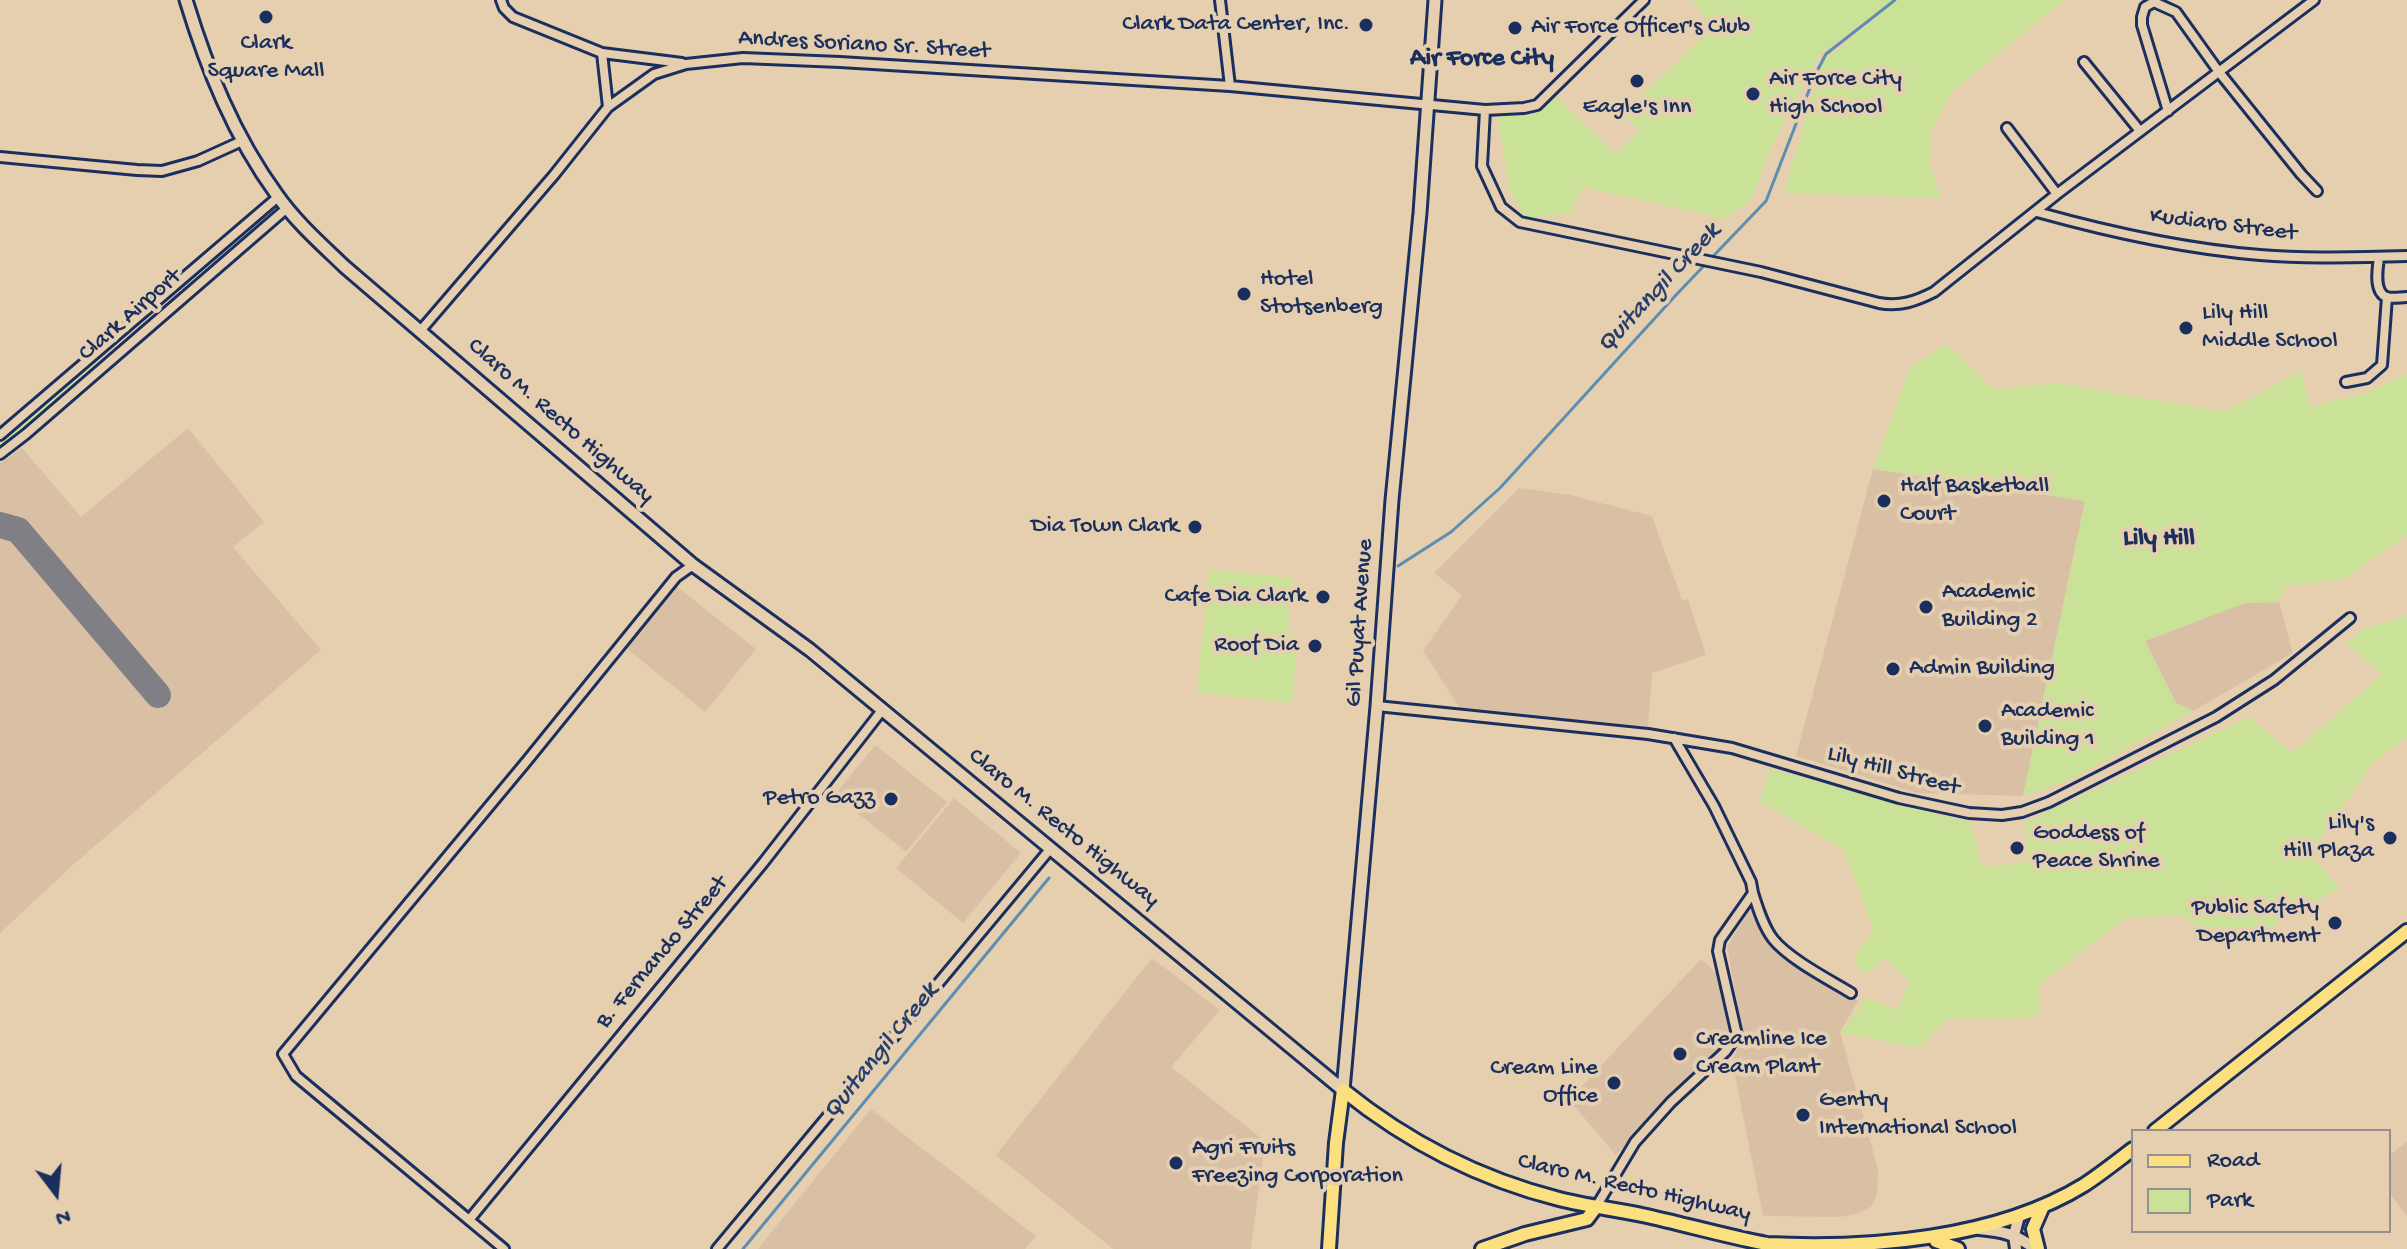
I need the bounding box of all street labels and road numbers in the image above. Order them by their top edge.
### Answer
street label: Andres Soriano Sr. Street [737,25,991,67]
street label: Kudiaro Street [2148,203,2298,249]
street label: Clark Airport [74,264,188,368]
street label: Claro M. Recto Highway [461,333,659,511]
street label: Gil Puyat Avenue [1341,538,1381,708]
street label: Lily Hill Street [1824,741,1962,803]
street label: Claro M. Recto Highway [961,743,1165,915]
street label: B. Fernando Street [591,871,735,1035]
street label: Claro M. Recto Highway [1515,1148,1753,1230]

